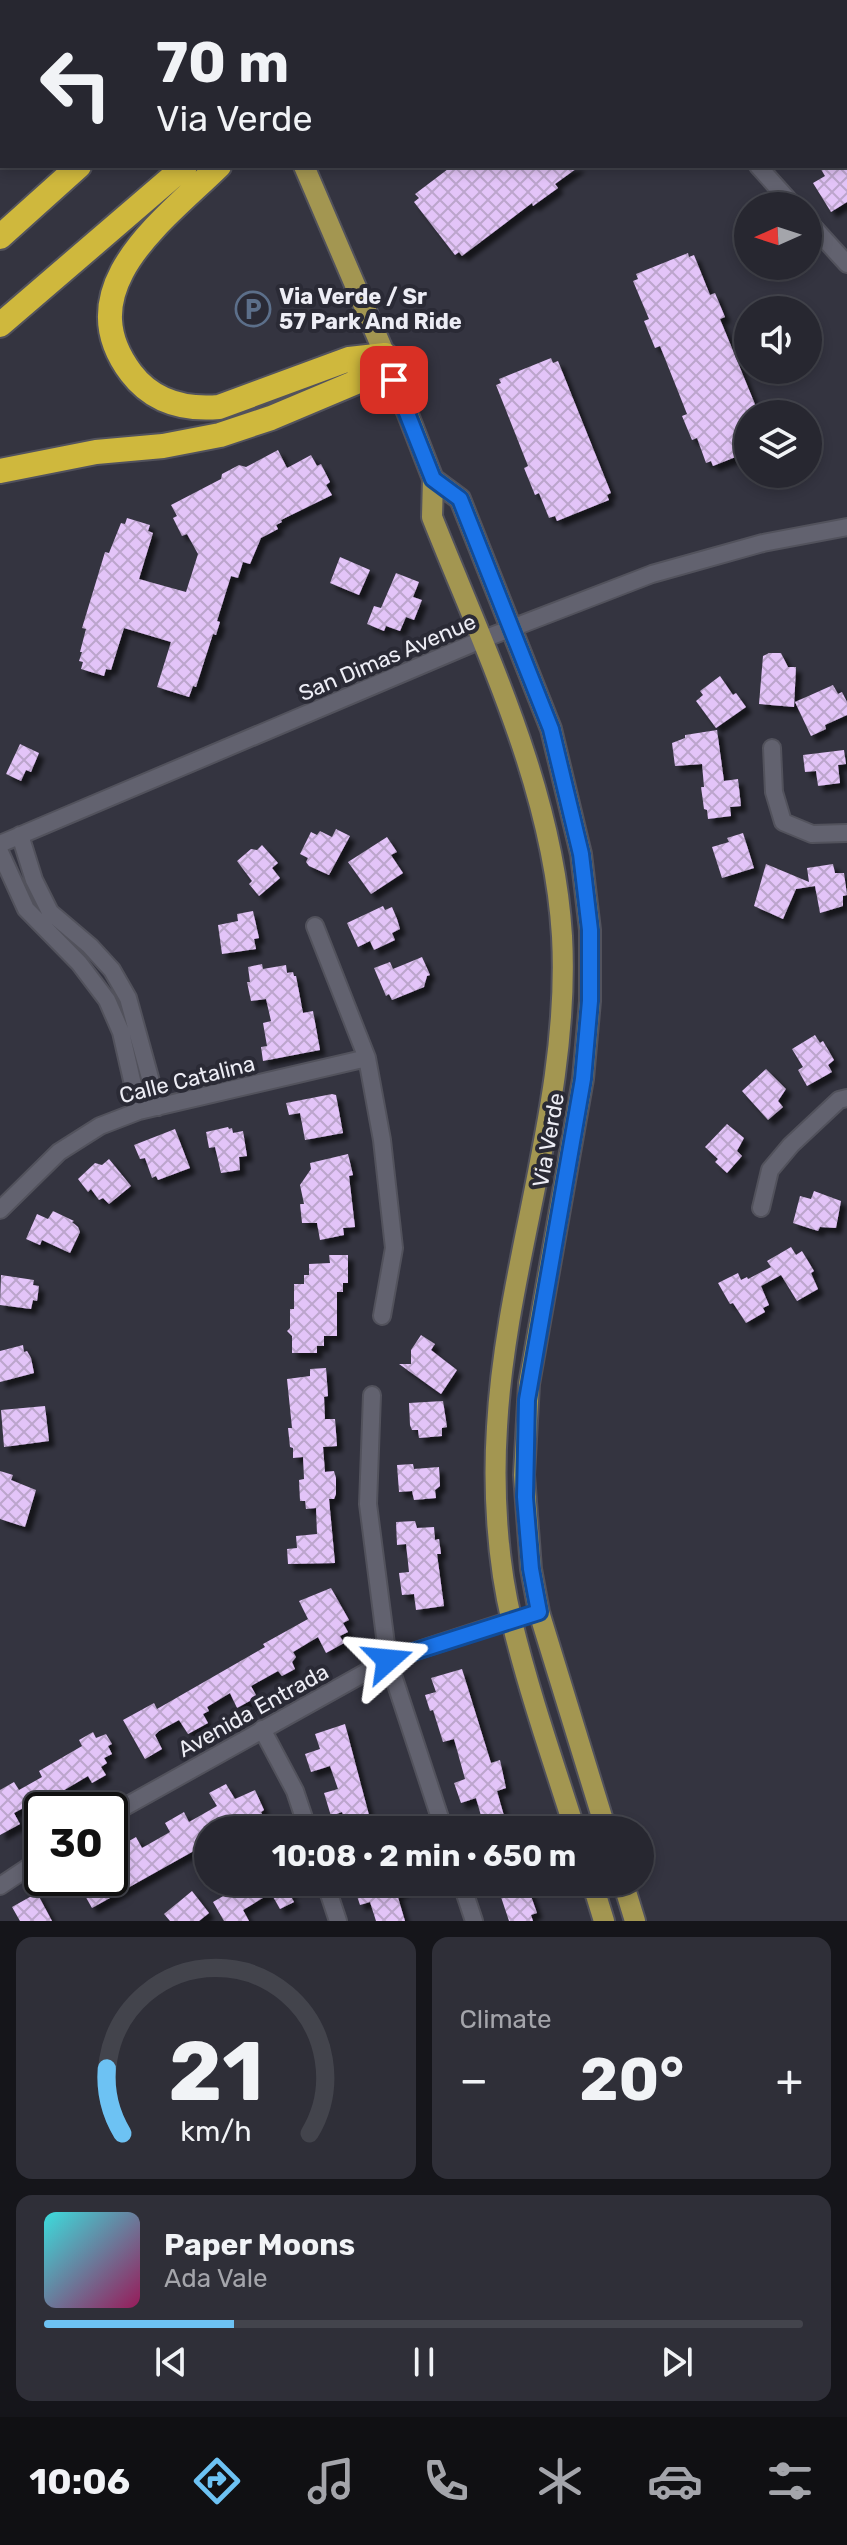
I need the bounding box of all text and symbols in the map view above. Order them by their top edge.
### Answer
text: 70 m [156,30,289,96]
icon: left [24,32,128,136]
text: Via Verde [156,97,313,140]
north arrow [734,192,822,280]
map controls [734,192,822,488]
place label: Via Verde / Sr 57 Park And Ride [279,283,462,335]
parking icon: Via Verde / Sr 57 Park And Ride [234,290,272,328]
button: sound [734,296,822,384]
pin [360,346,428,414]
icon: arrive [372,358,416,402]
button: layers [734,400,822,488]
street label: San Dimas Avenue [295,608,480,707]
street label: Calle Catalina [117,1050,258,1109]
street label: Via Verde [527,1091,570,1190]
position arrow [346,1618,430,1702]
street label: Avenida Entrada [173,1658,333,1763]
speed limit sign: 30 [24,1792,128,1896]
text: 10:08 · 2 min · 650 m [272,1838,576,1874]
text: Climate [460,2004,552,2035]
text: 21 [168,2022,263,2121]
text: 20° [580,2044,684,2115]
text: − [460,2054,488,2106]
text: + [776,2054,803,2106]
text: km/h [180,2114,251,2148]
text: Paper Moons [164,2227,355,2263]
text: Ada Vale [164,2263,268,2294]
icon: previous [149,2340,193,2384]
icon: pause [402,2340,446,2384]
icon: next [655,2340,699,2384]
icon: directions [189,2453,245,2509]
icon: music [303,2453,359,2509]
icon: phone [418,2453,474,2509]
icon: climate [532,2453,588,2509]
icon: car [647,2453,703,2509]
icon: filters [762,2453,818,2509]
text: 10:06 [29,2460,130,2503]

